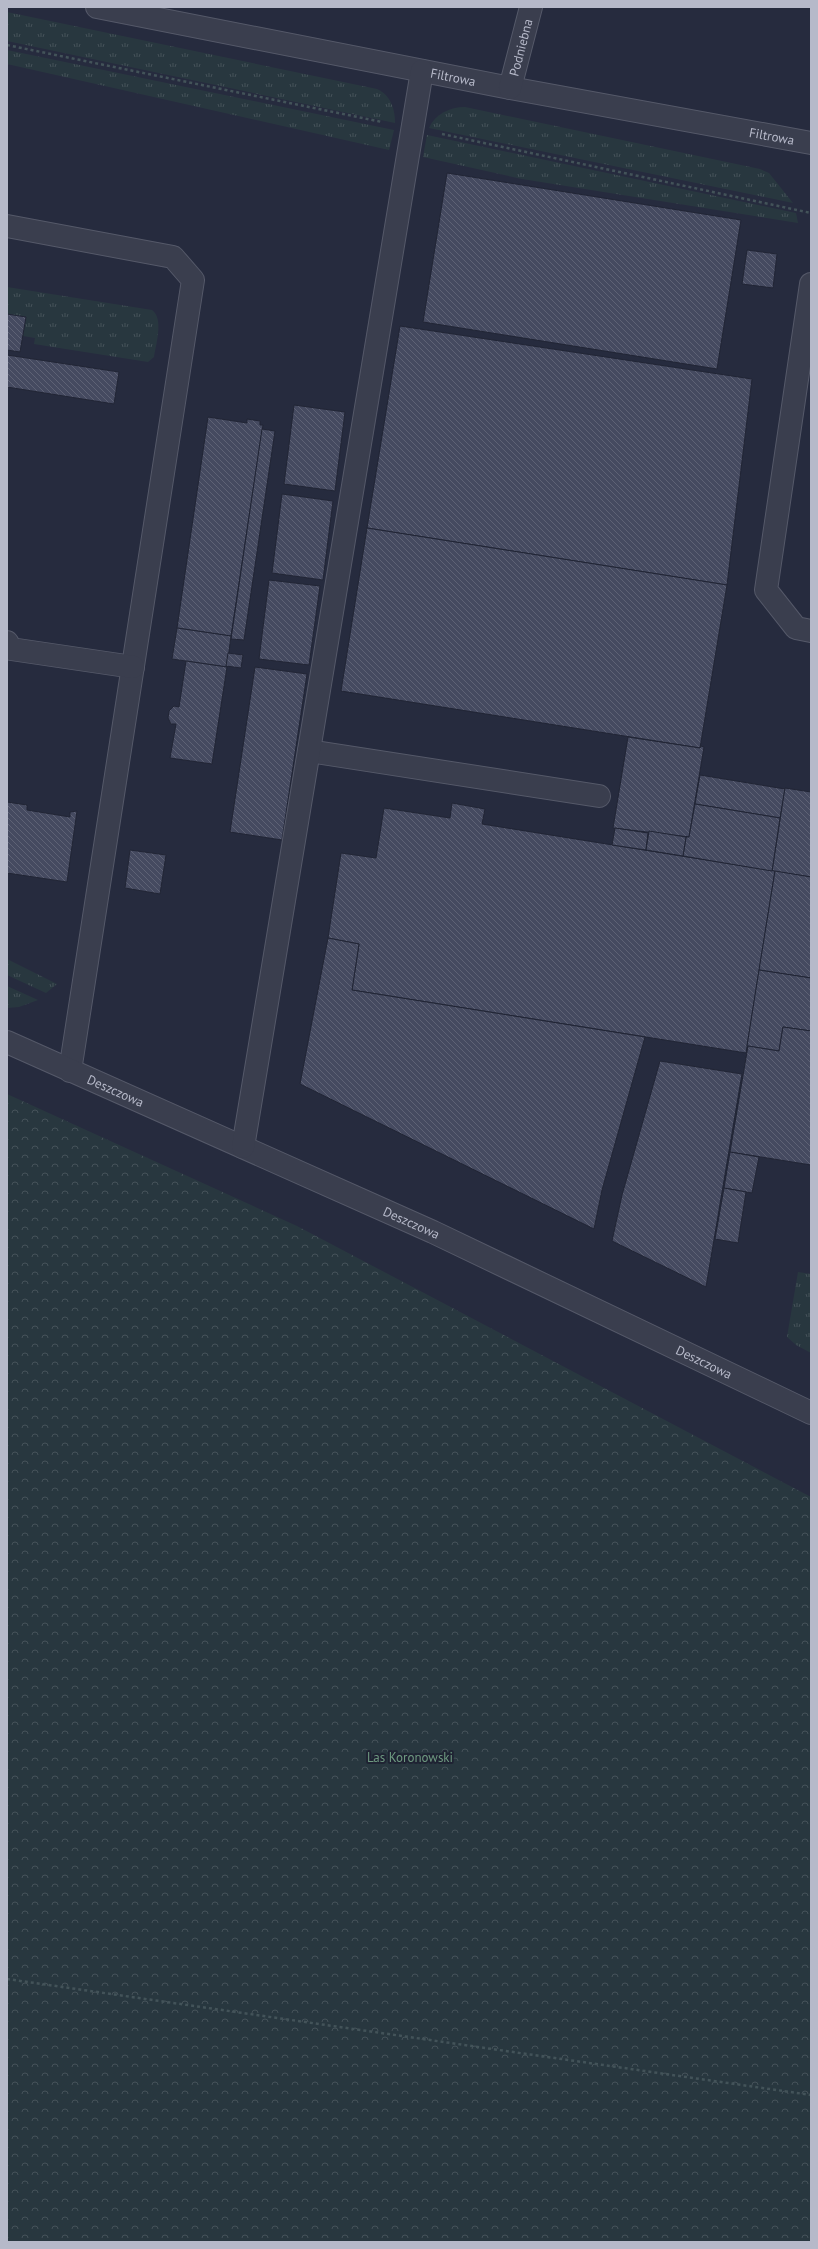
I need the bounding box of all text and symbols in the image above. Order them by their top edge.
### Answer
street label: Podniebna [505,17,537,78]
street label: Filtrowa [429,65,477,90]
street label: Filtrowa [748,124,796,149]
street label: Deszczowa [84,1071,146,1111]
street label: Deszczowa [380,1203,443,1243]
street label: Deszczowa [673,1342,735,1383]
park label: Las Koronowski [367,1749,453,1766]

